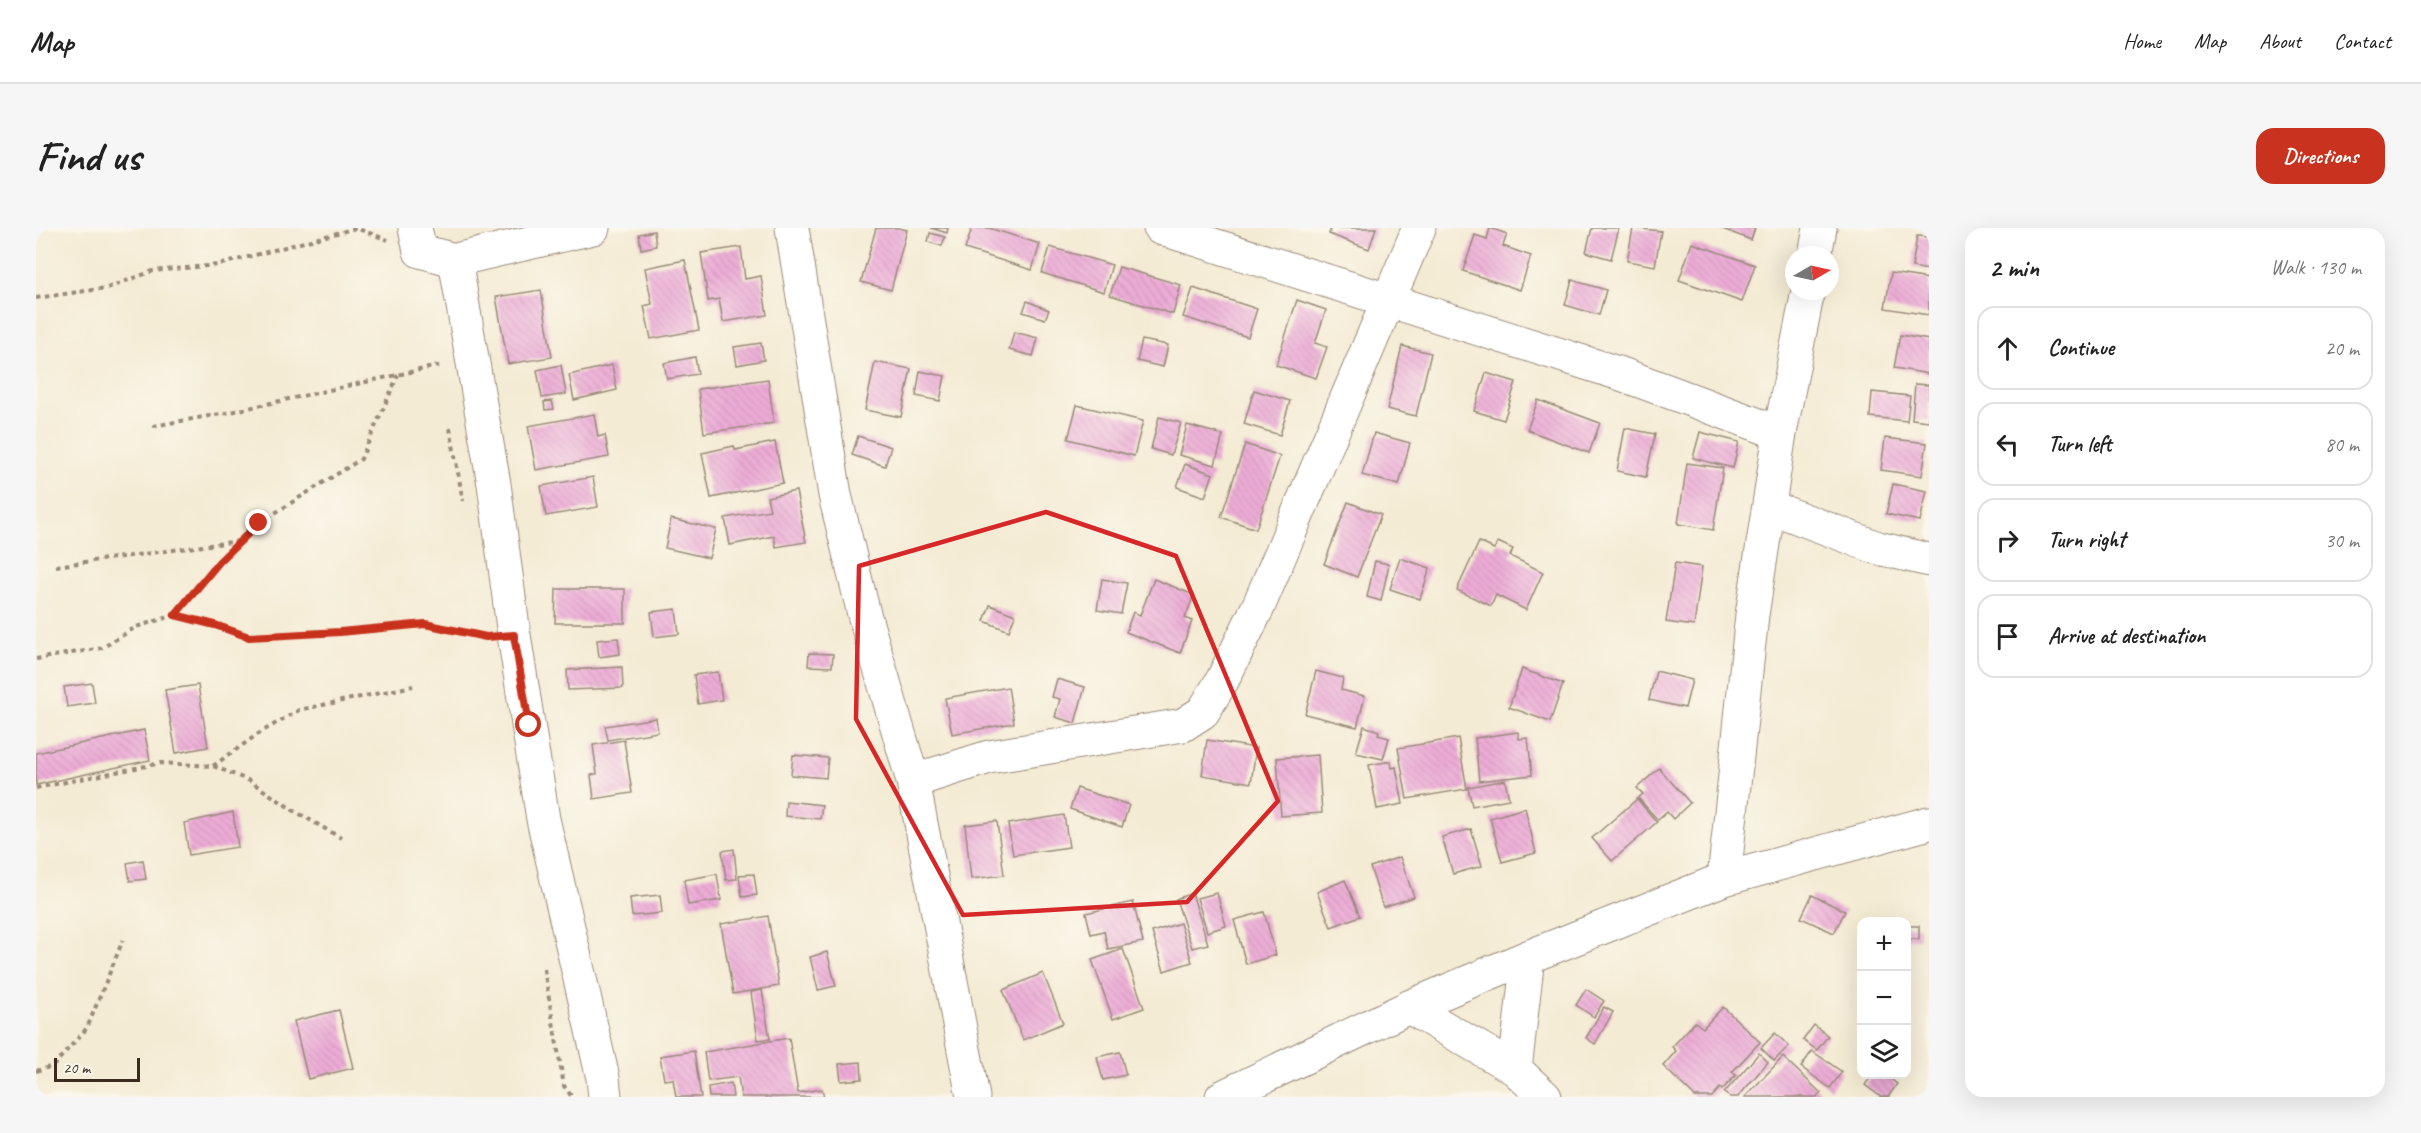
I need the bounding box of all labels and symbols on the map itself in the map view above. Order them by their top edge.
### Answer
north arrow [1785,246,1839,300]
route end [245,509,271,535]
route start [515,711,541,737]
scale bar [54,1055,140,1082]

